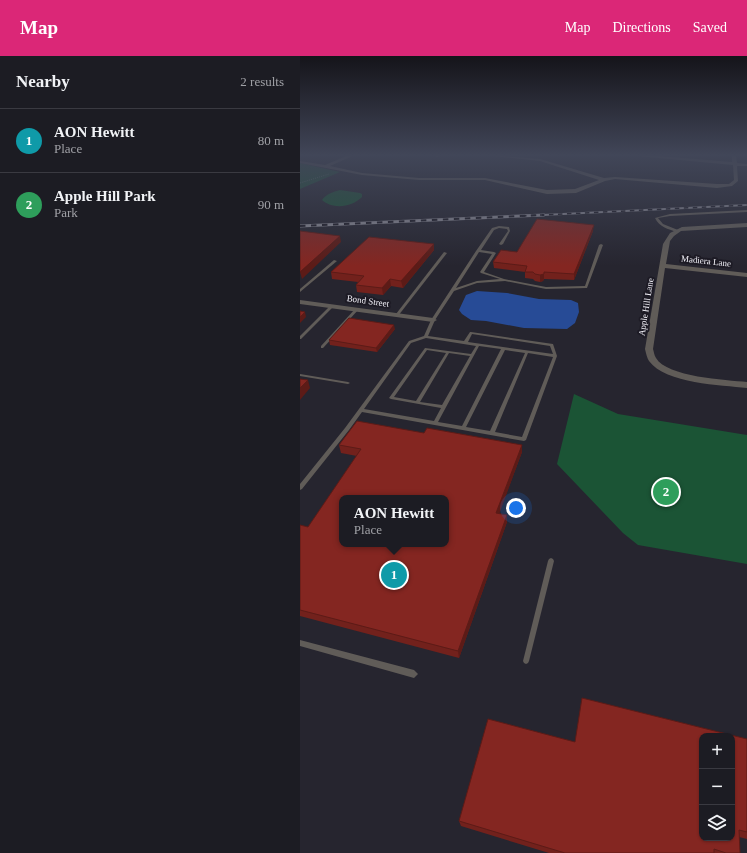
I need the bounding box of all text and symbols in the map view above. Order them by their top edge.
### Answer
text: Map [20,17,58,38]
text: Map [565,20,590,35]
text: Directions [612,20,671,35]
text: Saved [693,20,727,35]
text: Nearby [16,72,70,91]
text: 2 results [240,74,284,89]
text: AON Hewitt [54,124,134,140]
text: 1 [26,133,32,148]
text: 80 m [258,133,284,148]
text: Place [54,141,82,156]
text: Apple Hill Park [54,188,156,204]
text: 2 [26,197,32,212]
text: 90 m [258,197,284,212]
text: Park [54,205,78,220]
street label: Madiera Lane [680,253,732,269]
street label: Apple Hill Lane [636,277,656,337]
street label: Bond Street [346,293,390,309]
pin: 2 [653,477,679,507]
popup [339,495,449,547]
your location [506,498,526,518]
text: AON Hewitt [354,505,434,521]
text: Place [354,522,382,537]
pin: 1 [381,560,407,590]
map controls [699,733,735,841]
button: + [699,733,735,769]
button: − [699,769,735,805]
button: layers [699,805,735,841]

